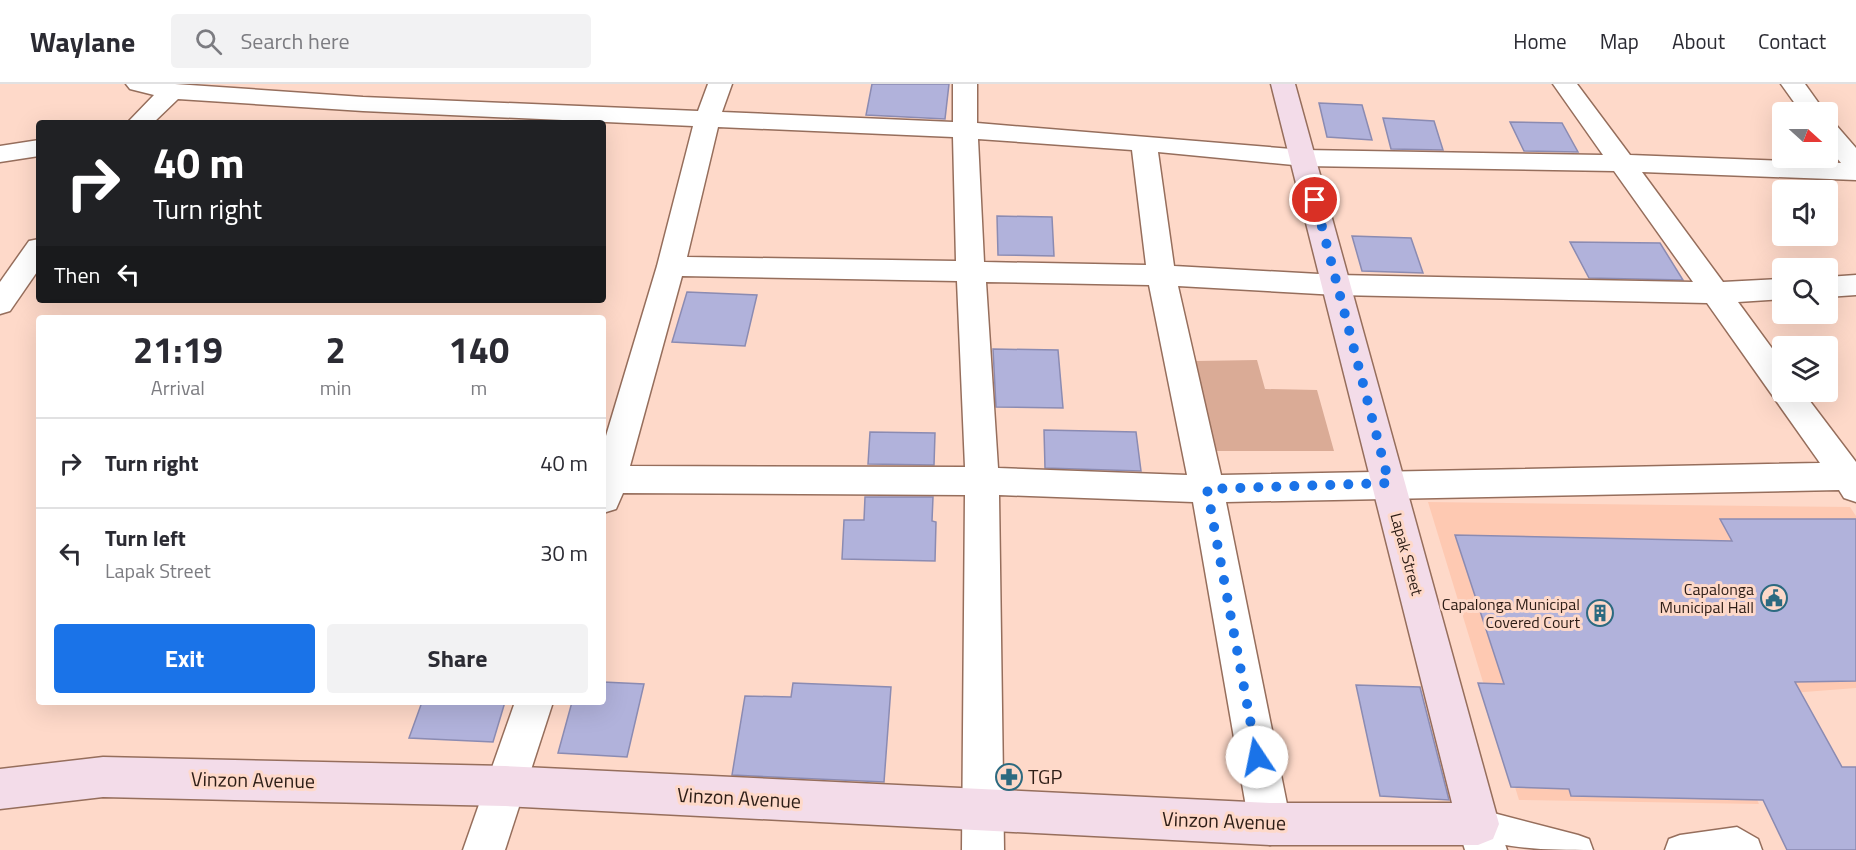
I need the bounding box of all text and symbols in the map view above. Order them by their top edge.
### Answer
search box [171,14,591,68]
text: Waylane [30,20,135,63]
text: Search here [240,24,350,58]
icon: search [192,25,225,58]
text: Home [1513,25,1567,57]
text: Map [1600,25,1639,57]
text: About [1672,25,1725,57]
text: Contact [1758,25,1826,57]
north arrow [1772,102,1838,168]
map controls [1772,102,1838,402]
text: 40 m [153,130,245,194]
icon: right [54,144,132,222]
pin [1289,174,1340,225]
button: sound [1772,180,1838,246]
icon: arrive [1298,183,1331,216]
text: Turn right [153,188,262,229]
text: Then [54,258,100,292]
icon: left [112,258,145,291]
button: search [1772,258,1838,324]
text: 21:19 [133,322,223,377]
text: 2 [326,322,346,377]
text: 140 [449,322,509,377]
button: layers [1772,336,1838,402]
text: Arrival [151,372,205,403]
text: min [320,372,352,403]
text: m [470,372,487,403]
text: Turn right [105,446,199,480]
text: 40 m [540,446,588,480]
icon: right [54,447,87,480]
street label: Lapak Street [1384,510,1430,598]
text: Turn left [105,521,186,555]
text: 30 m [540,536,588,570]
icon: left [54,537,87,570]
text: Lapak Street [105,555,211,586]
place label: Capalonga Municipal Hall [1660,577,1754,619]
public building icon: Capalonga Municipal Hall [1759,583,1789,613]
place label: Capalonga Municipal Covered Court [1442,592,1580,634]
building icon: Capalonga Municipal Covered Court [1585,598,1615,628]
button: Exit [54,624,315,693]
button: Share [327,624,588,693]
position arrow [1225,725,1289,789]
place label: TGP [1028,761,1062,792]
pharmacy icon: TGP [994,762,1024,792]
street label: Vinzon Avenue [191,763,315,796]
street label: Vinzon Avenue [676,779,802,816]
street label: Vinzon Avenue [1161,803,1287,838]

